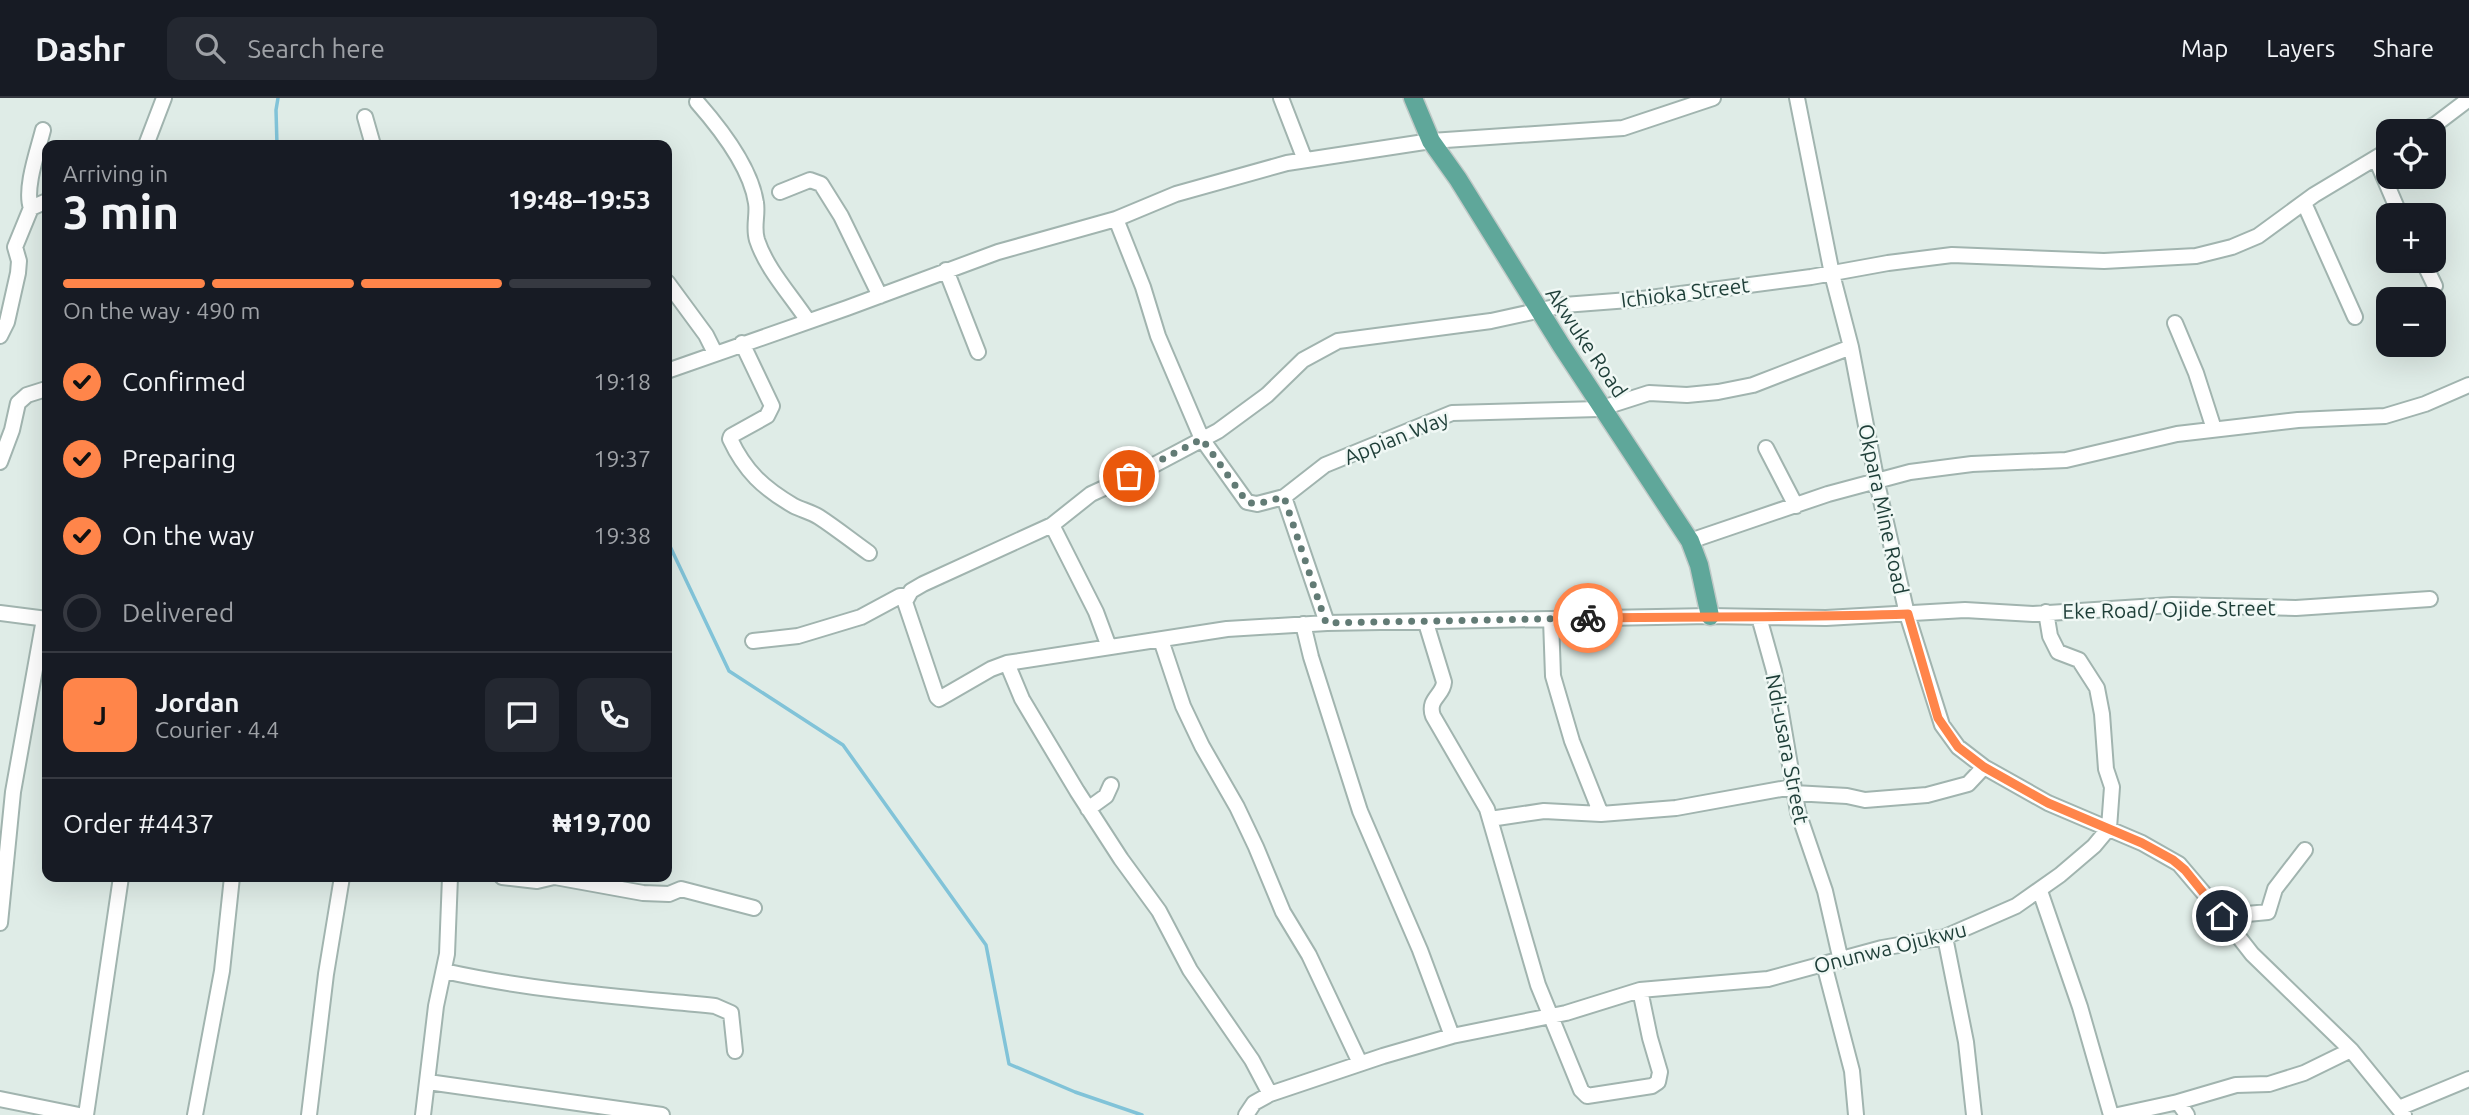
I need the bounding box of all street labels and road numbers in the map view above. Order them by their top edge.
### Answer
street label: Ichioka Street [1619,272,1751,312]
street label: Akwuke Road [1541,282,1633,402]
street label: Appian Way [1340,405,1452,469]
street label: Okpara Mine Road [1854,422,1914,596]
street label: Eke Road/ Ojide Street [2062,595,2276,623]
street label: Ndi-usara Street [1762,672,1814,826]
street label: Onunwa Ojukwu [1811,916,1969,978]

